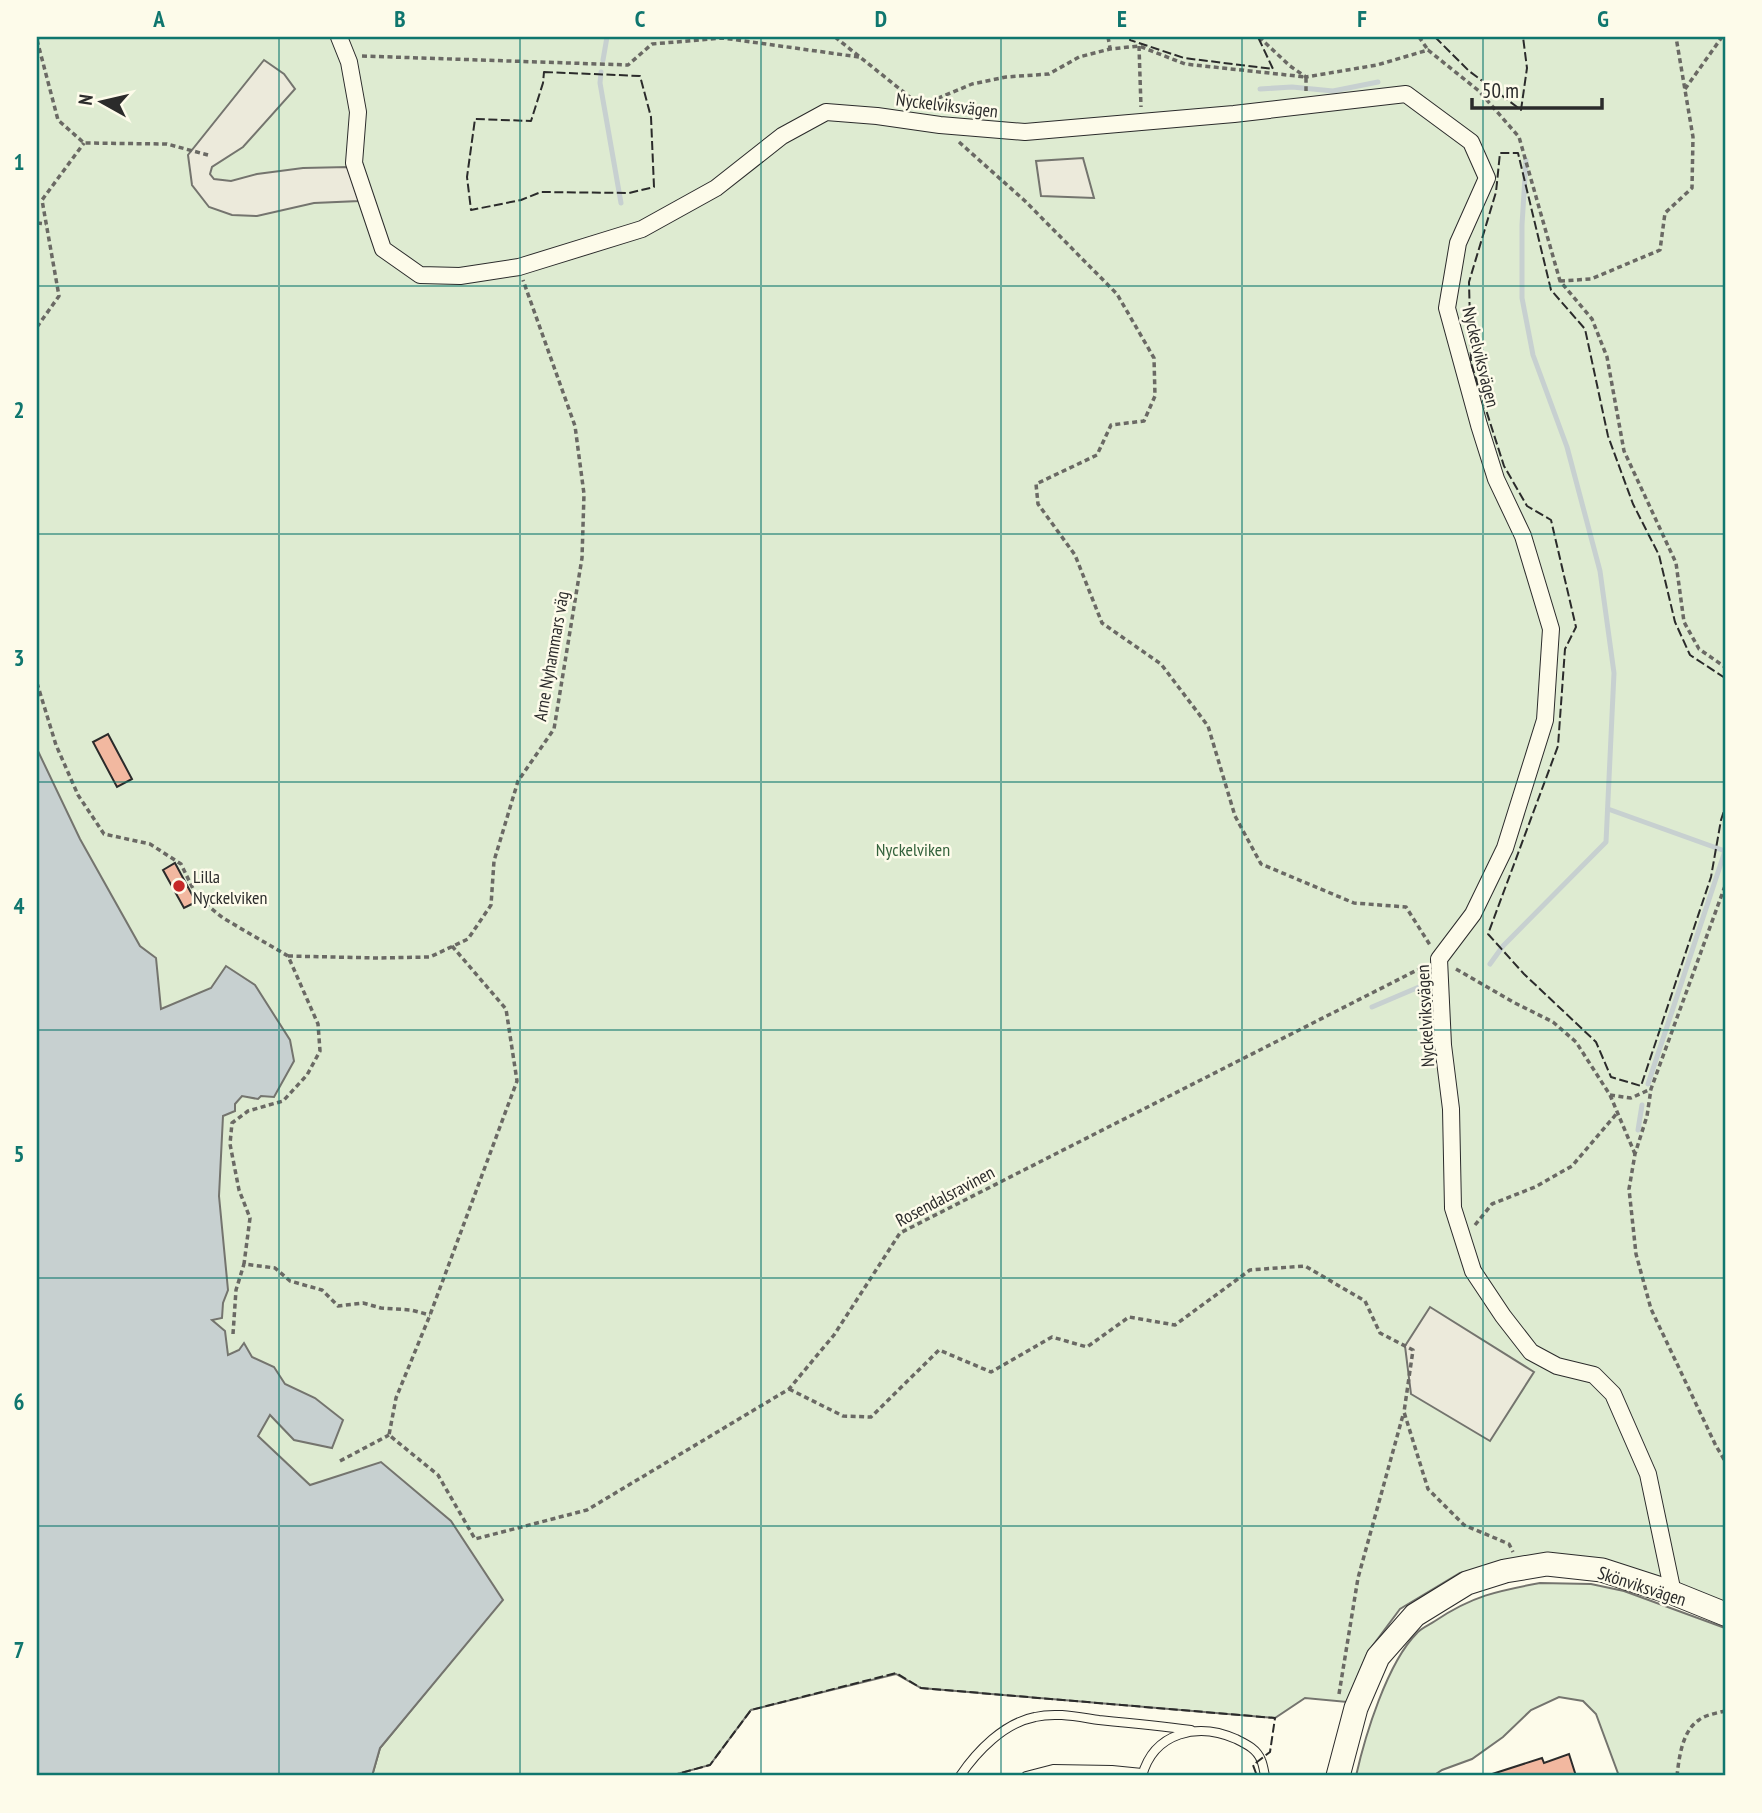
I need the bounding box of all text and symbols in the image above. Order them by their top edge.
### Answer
text: A [152,4,165,33]
text: B [394,4,406,33]
text: C [635,4,646,33]
text: D [875,4,887,33]
text: E [1117,4,1127,33]
text: F [1357,4,1367,33]
text: G [1597,4,1609,33]
north arrow [66,66,136,136]
scale bar [1472,66,1601,110]
text: 50 m [1482,77,1519,104]
street label: Nyckelviksvägen [895,87,999,123]
text: N [73,93,98,106]
text: 1 [14,147,25,176]
street label: Nyckelviksvägen [1457,304,1505,410]
text: 2 [14,395,25,424]
street label: Arne Nyhammars väg [528,589,574,723]
text: 3 [14,643,25,672]
park label: Nyckelviken [876,838,950,861]
place label: Lilla Nyckelviken [193,865,267,909]
marker: Lilla Nyckelviken [171,878,187,894]
text: 4 [14,891,25,920]
street label: Nyckelviksvägen [1411,964,1439,1068]
text: 5 [14,1139,25,1168]
street label: Rosendalsravinen [892,1160,998,1232]
text: 6 [14,1387,25,1416]
street label: Skönviksvägen [1595,1561,1689,1611]
text: 7 [14,1635,25,1664]

